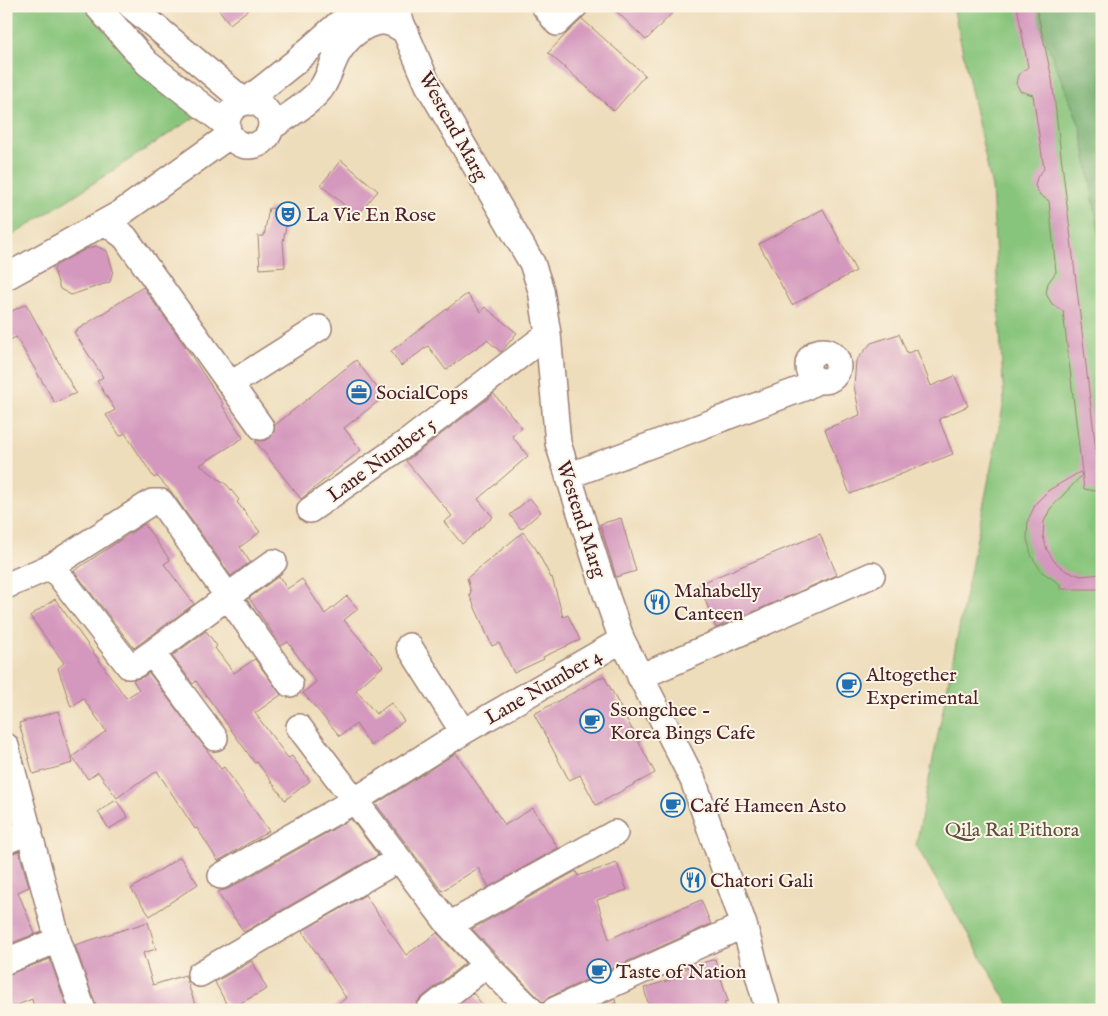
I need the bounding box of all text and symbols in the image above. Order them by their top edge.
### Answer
street label: Westend Marg [412,67,494,187]
theatre icon: La Vie En Rose [275,201,301,227]
place label: La Vie En Rose [306,203,436,228]
office icon: SocialCops [346,379,372,405]
place label: SocialCops [376,381,468,406]
street label: Lane Number 5 [323,412,441,508]
street label: Westend Marg [550,458,612,582]
place label: Mahabelly Canteen [674,579,761,627]
restaurant icon: Mahabelly Canteen [644,589,670,615]
street label: Lane Number 4 [481,644,607,731]
place label: Altogether Experimental [865,663,979,711]
cafe icon: Altogether Experimental [836,672,862,698]
place label: Ssongchee - Korea Bings Cafe [610,698,755,746]
cafe icon: Ssongchee - Korea Bings Cafe [579,708,605,734]
cafe icon: Café Hameen Asto [660,792,686,818]
place label: Café Hameen Asto [690,794,847,819]
park label: Qila Rai Pithora [945,818,1080,843]
restaurant icon: Chatori Gali [680,867,706,893]
place label: Chatori Gali [710,869,814,894]
cafe icon: Taste of Nation [586,958,612,984]
place label: Taste of Nation [616,960,747,985]

